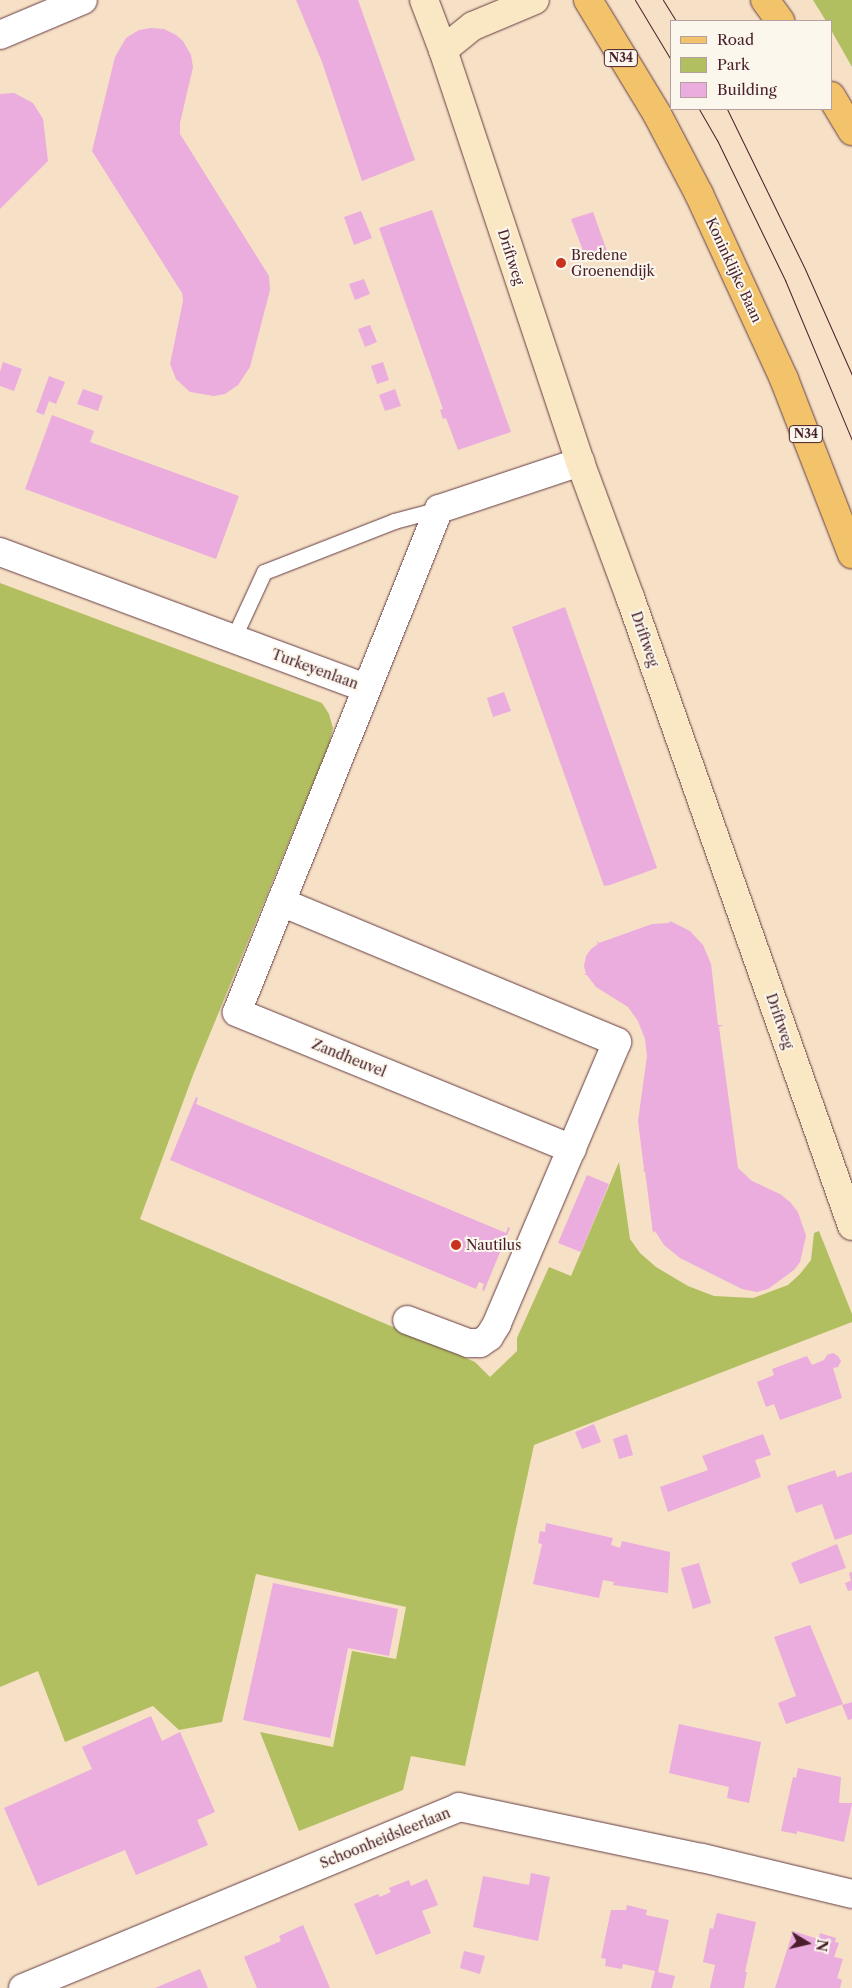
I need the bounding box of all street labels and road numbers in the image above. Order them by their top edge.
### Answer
road number: N34 [604,48,638,68]
street label: Koninklijke Baan [702,215,766,325]
street label: Driftweg [494,227,528,287]
road number: N34 [788,424,824,444]
street label: Driftweg [628,609,662,669]
street label: Turkeyenlaan [269,645,361,693]
street label: Driftweg [763,991,797,1051]
street label: Zandheuvel [310,1036,388,1080]
street label: Schoonheidsleerlaan [317,1804,453,1872]

